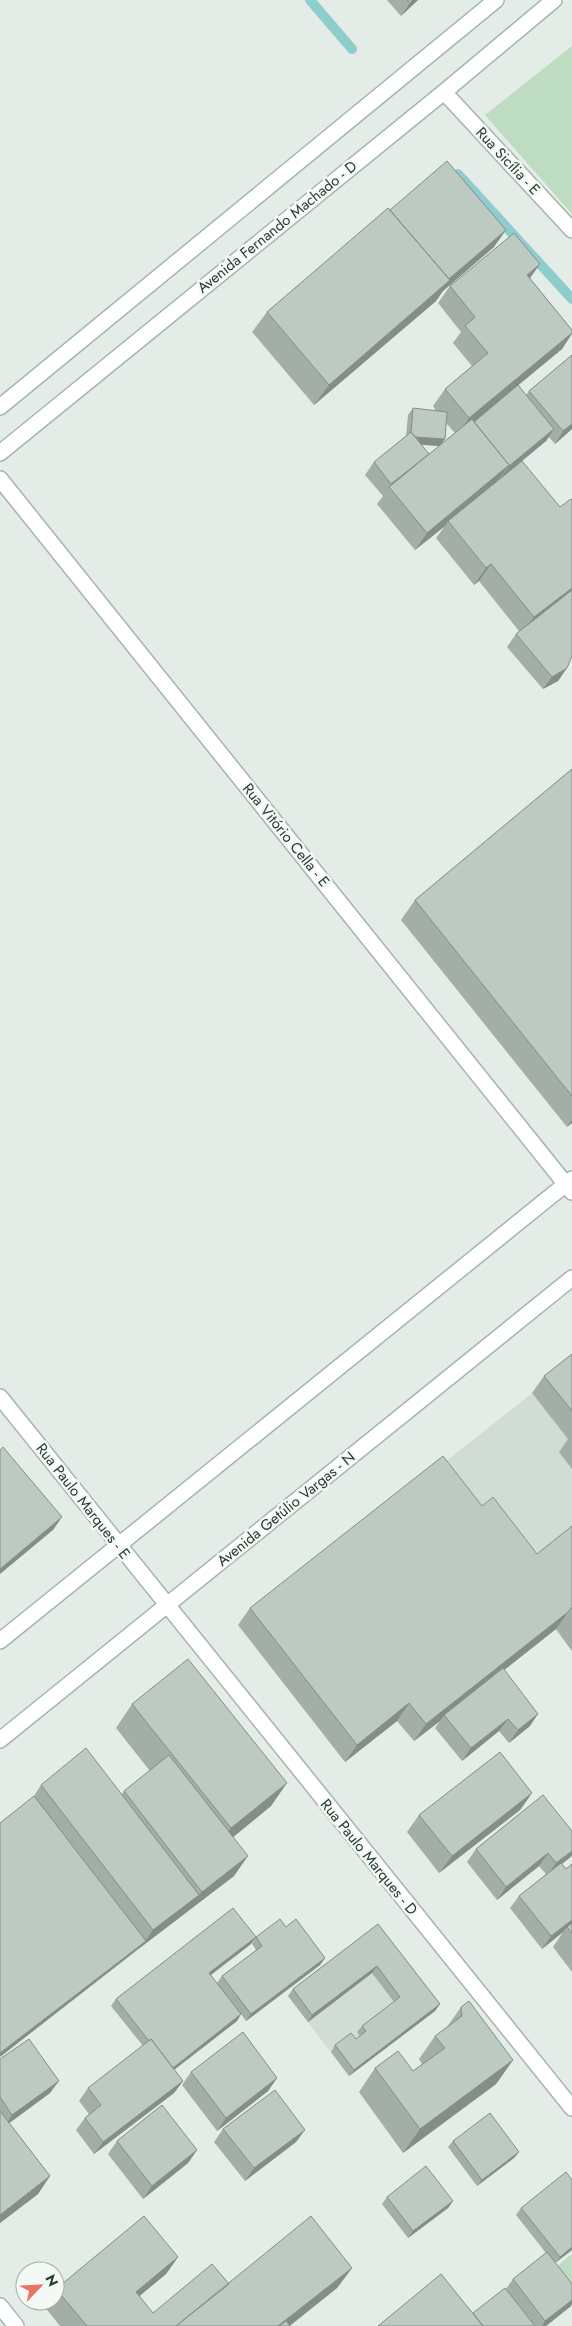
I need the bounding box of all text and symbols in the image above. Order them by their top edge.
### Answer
street label: Rua Sicília - E [471,122,545,200]
street label: Avenida Fernando Machado - D [192,155,362,299]
street label: Rua Vitório Cella - E [237,778,335,892]
street label: Rua Paulo Marques - E [31,1438,135,1564]
street label: Avenida Getúlio Vargas - N [212,1446,360,1572]
street label: Rua Paulo Marques - D [315,1794,423,1920]
north arrow [15,2261,65,2311]
text: N [40,2271,63,2290]

